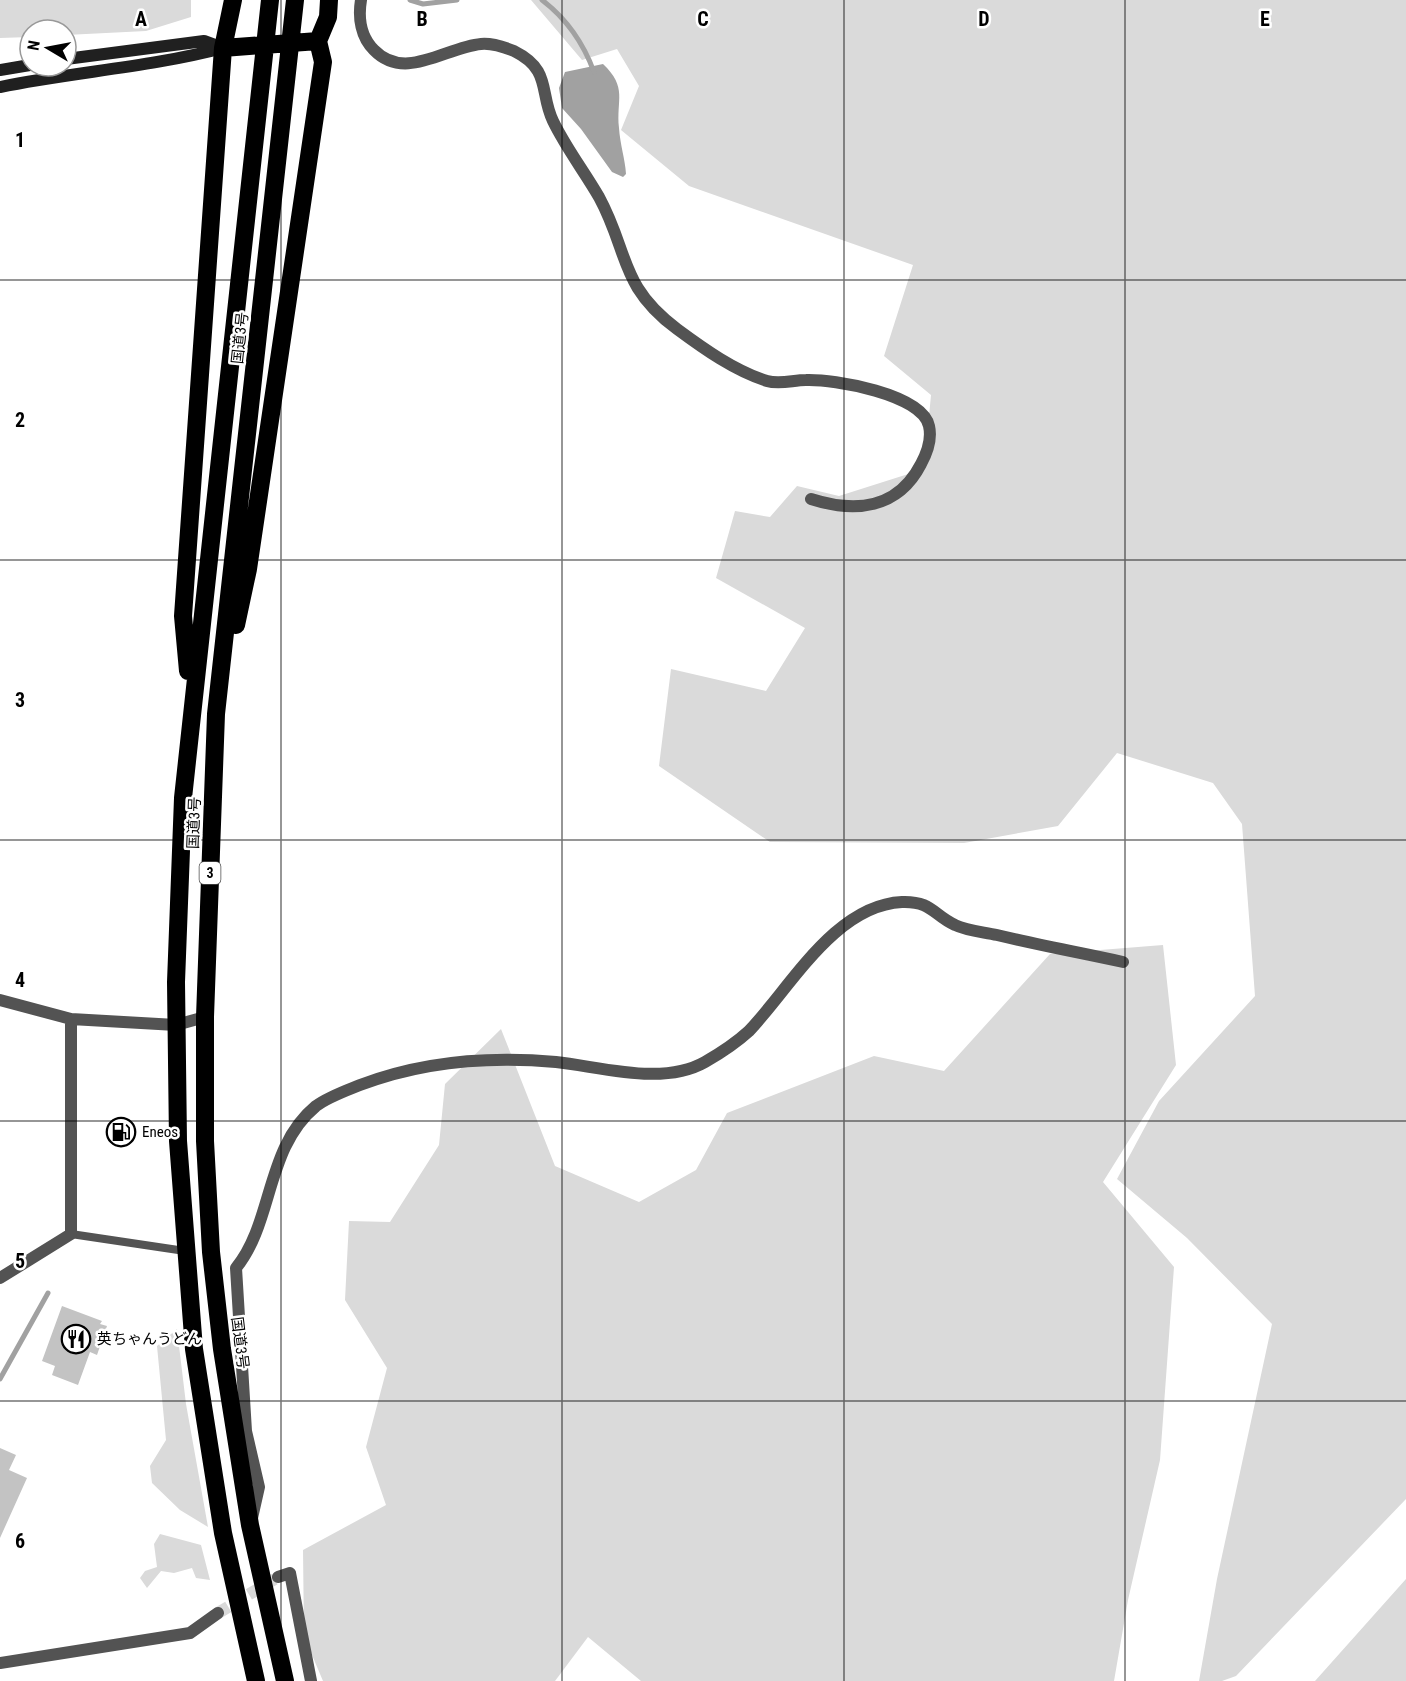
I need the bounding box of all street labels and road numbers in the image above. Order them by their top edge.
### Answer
street label: 国道3号 [228,311,252,365]
street label: 国道3号 [184,796,204,850]
road number: 3 [200,862,220,884]
street label: 国道3号 [228,1316,252,1370]

